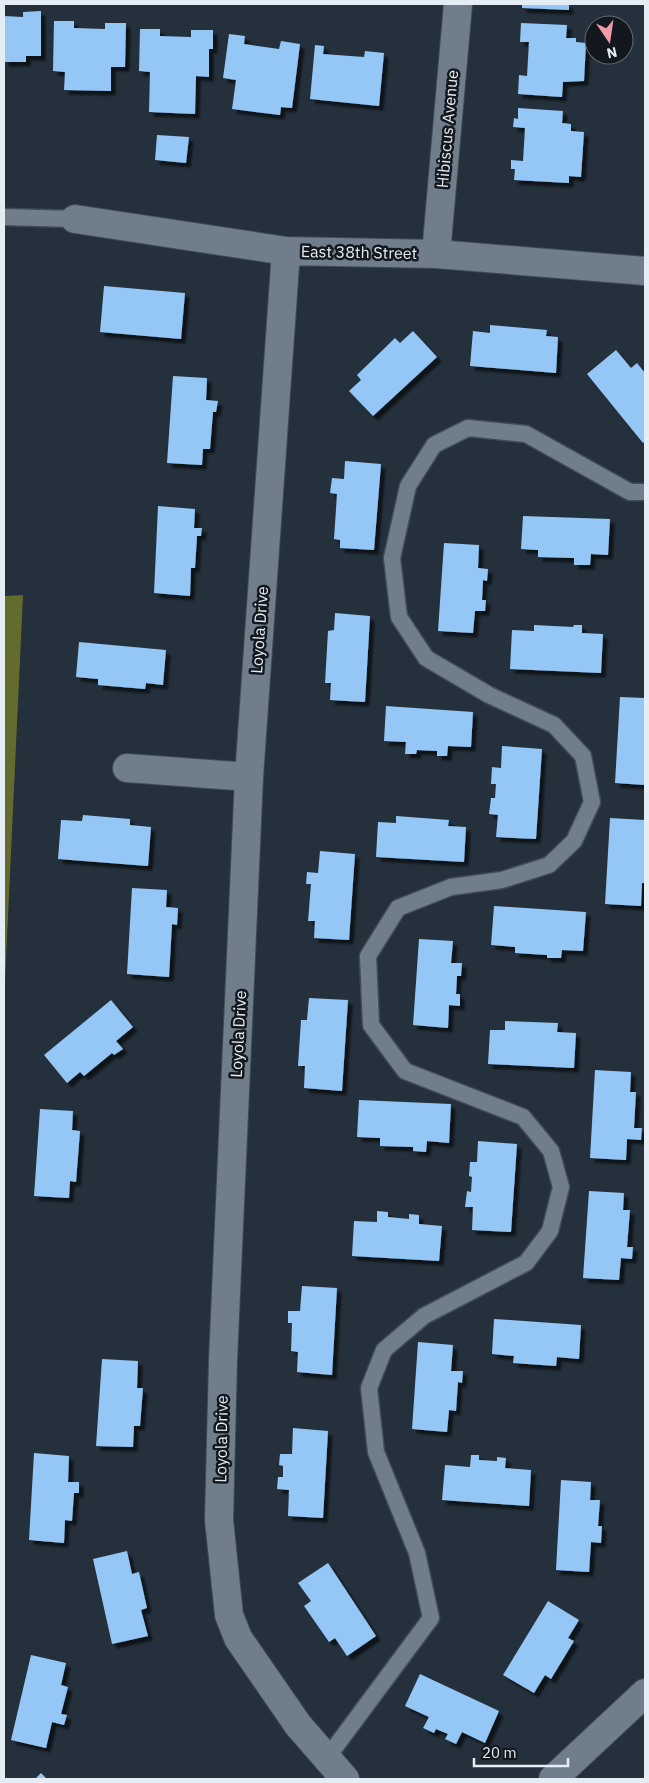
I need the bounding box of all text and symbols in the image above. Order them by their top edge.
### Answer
north arrow [584,15,634,65]
text: N [605,43,619,63]
street label: Hibiscus Avenue [432,69,462,189]
street label: East 38th Street [301,241,417,263]
street label: Loyola Drive [246,585,272,674]
street label: Loyola Drive [226,990,250,1078]
street label: Loyola Drive [210,1395,232,1483]
scale bar [474,1736,568,1768]
text: 20 m [482,1743,517,1762]

